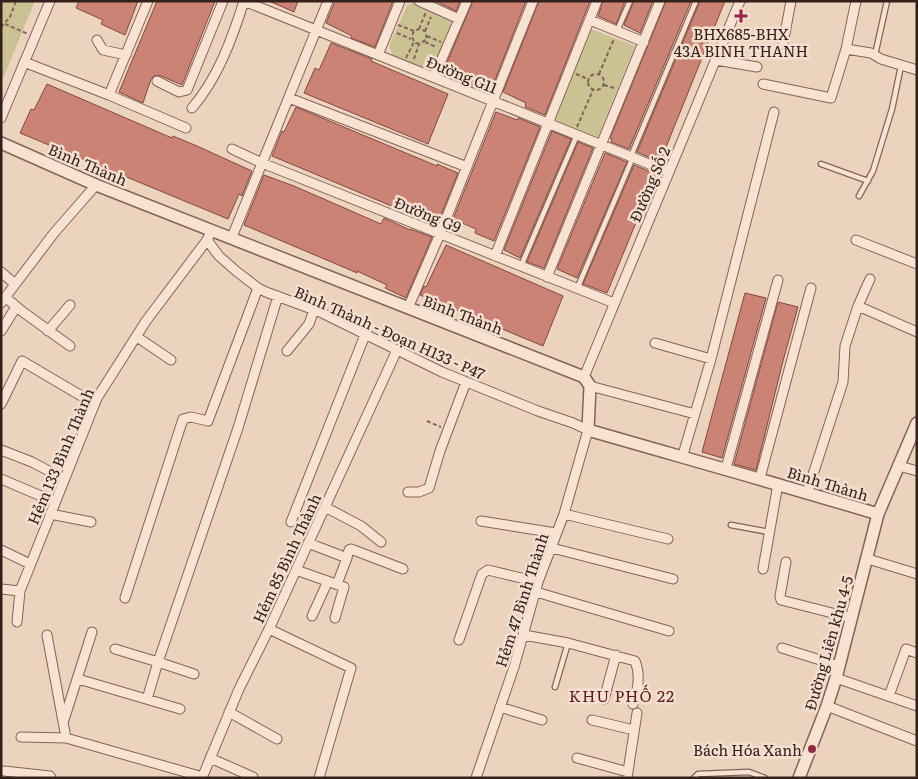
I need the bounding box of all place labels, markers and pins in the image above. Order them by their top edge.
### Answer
marker: BHX685-BHX 43A BINH THANH [735,10,747,22]
place label: BHX685-BHX 43A BINH THANH [674,22,808,62]
place label: Bách Hóa Xanh [693,738,802,761]
marker: Bách Hóa Xanh [806,743,818,755]

